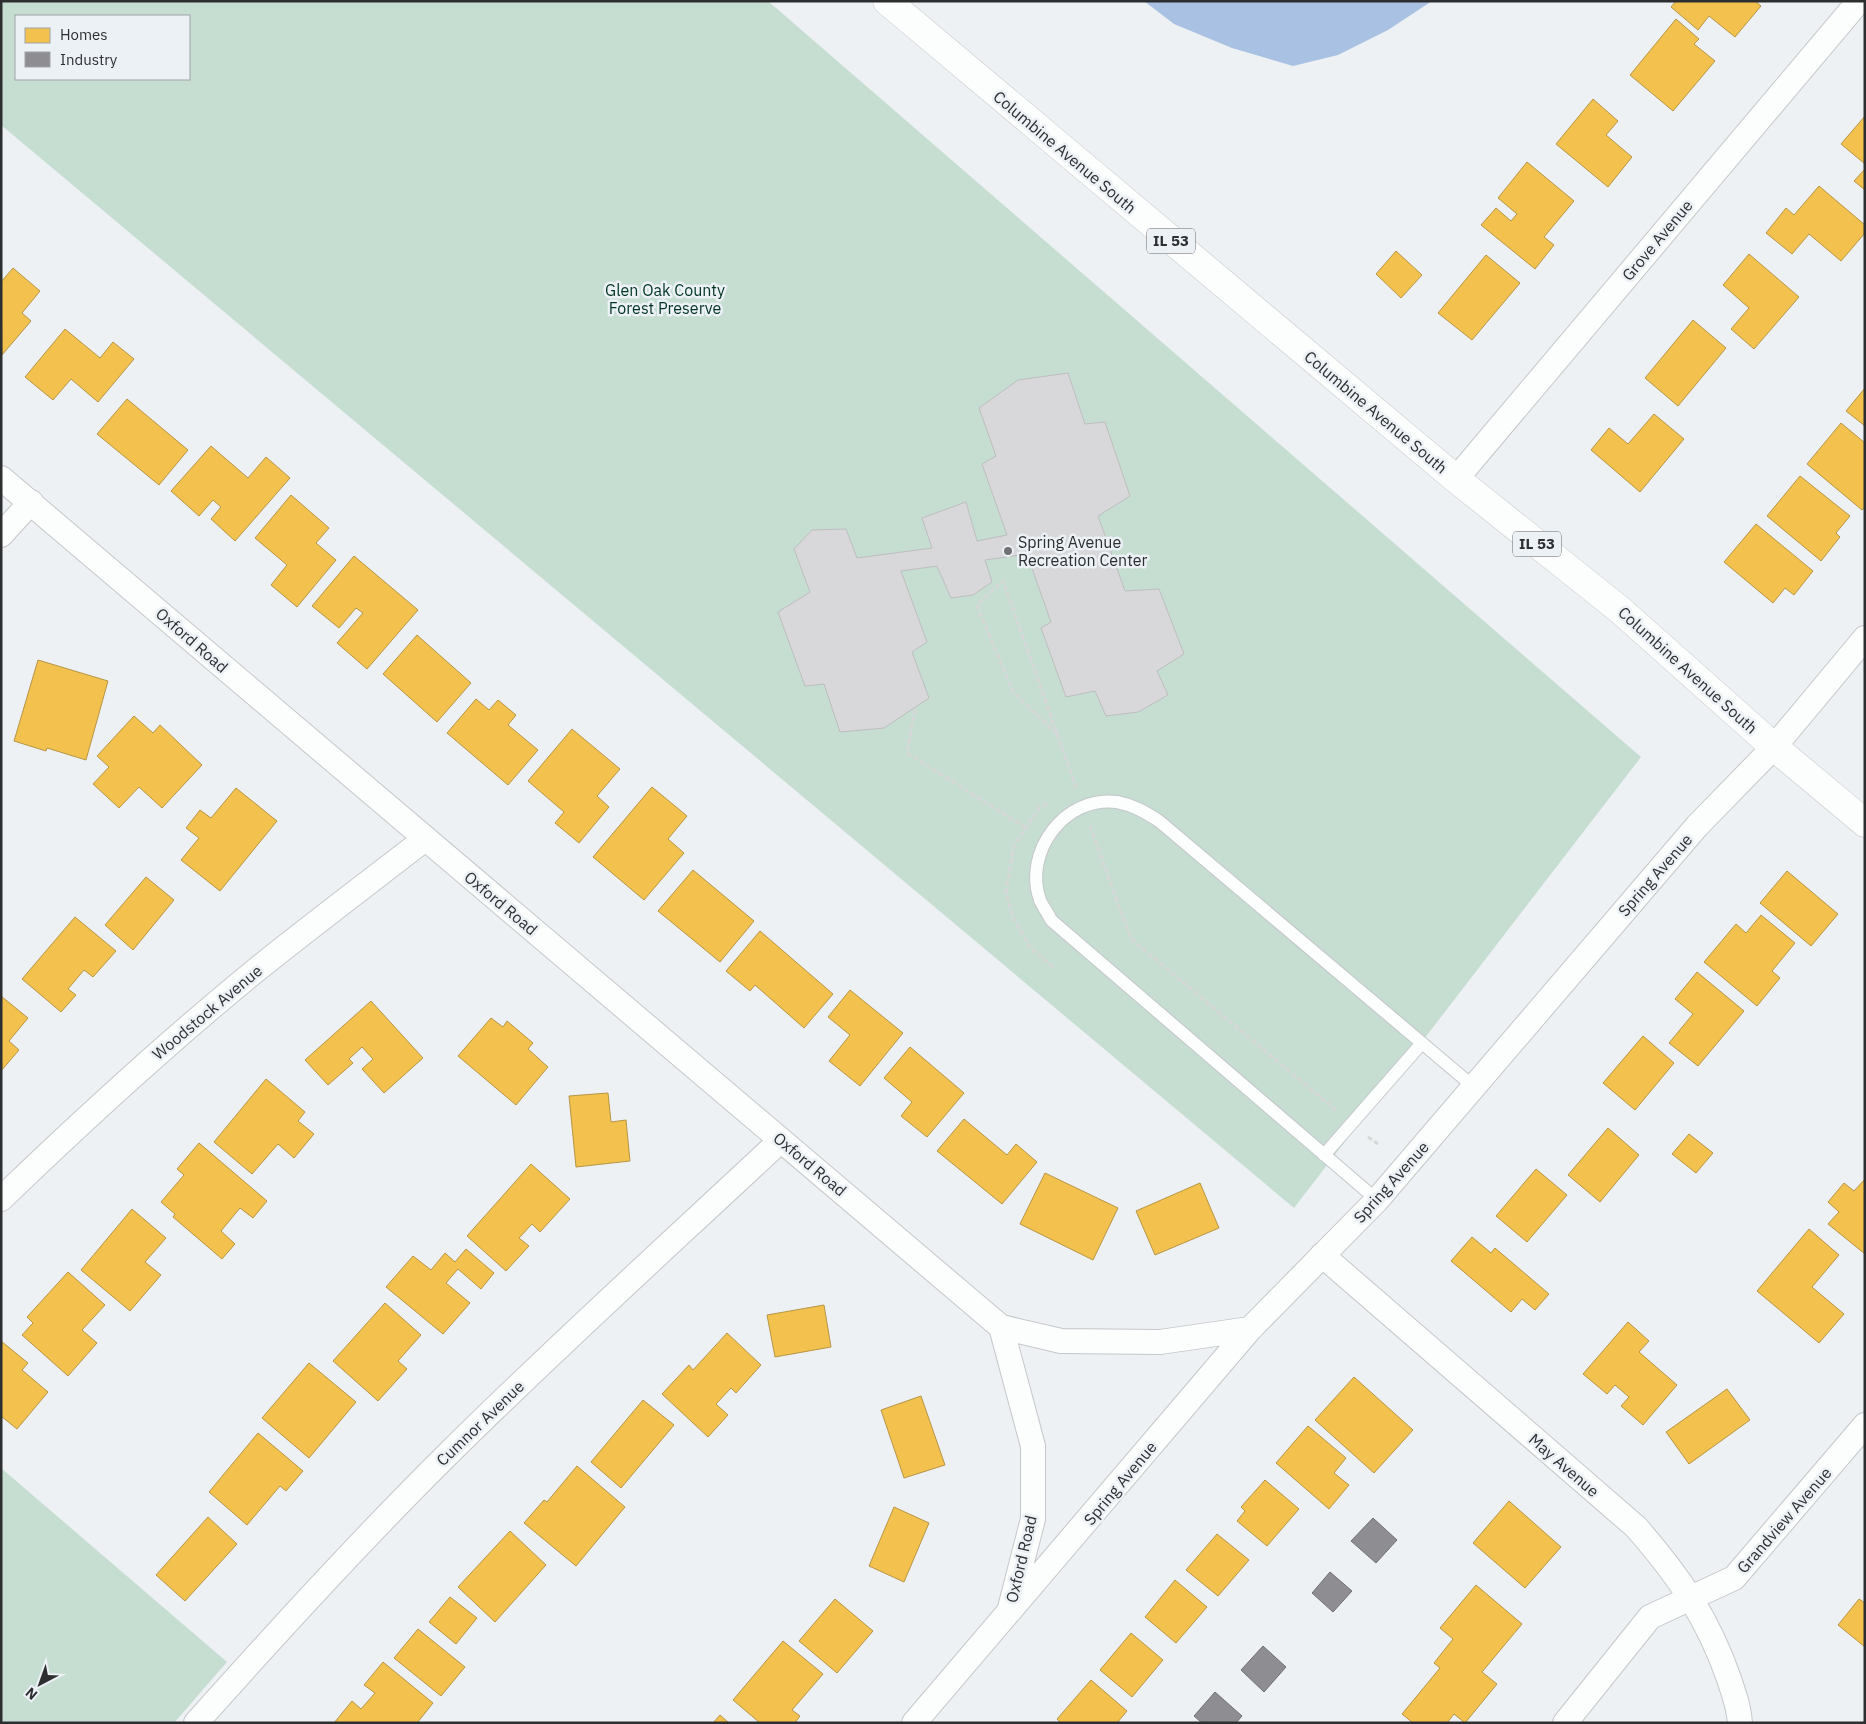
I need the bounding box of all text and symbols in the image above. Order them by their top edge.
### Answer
legend [15,15,190,80]
text: Homes [60,25,108,44]
text: Industry [60,50,118,69]
street label: Columbine Avenue South [989,86,1141,218]
street label: Grove Avenue [1617,195,1697,285]
road number: IL 53 [1147,228,1195,254]
park label: Glen Oak County Forest Preserve [605,280,725,318]
street label: Columbine Avenue South [1300,346,1452,478]
place label: Spring Avenue Recreation Center [1018,532,1148,570]
road number: IL 53 [1513,532,1561,556]
marker: Spring Avenue Recreation Center [1002,545,1014,557]
street label: Columbine Avenue South [1614,602,1762,738]
street label: Oxford Road [152,603,232,677]
street label: Spring Avenue [1614,829,1697,920]
street label: Oxford Road [460,867,542,939]
street label: Woodstock Avenue [148,960,266,1064]
street label: Oxford Road [769,1128,851,1200]
street label: Spring Avenue [1349,1137,1433,1227]
street label: Cumnor Avenue [432,1376,528,1470]
street label: May Avenue [1525,1429,1603,1501]
street label: Spring Avenue [1079,1437,1161,1529]
street label: Grandview Avenue [1733,1463,1836,1577]
street label: Oxford Road [1001,1513,1041,1605]
north arrow [15,1659,65,1709]
text: N [22,1684,41,1704]

